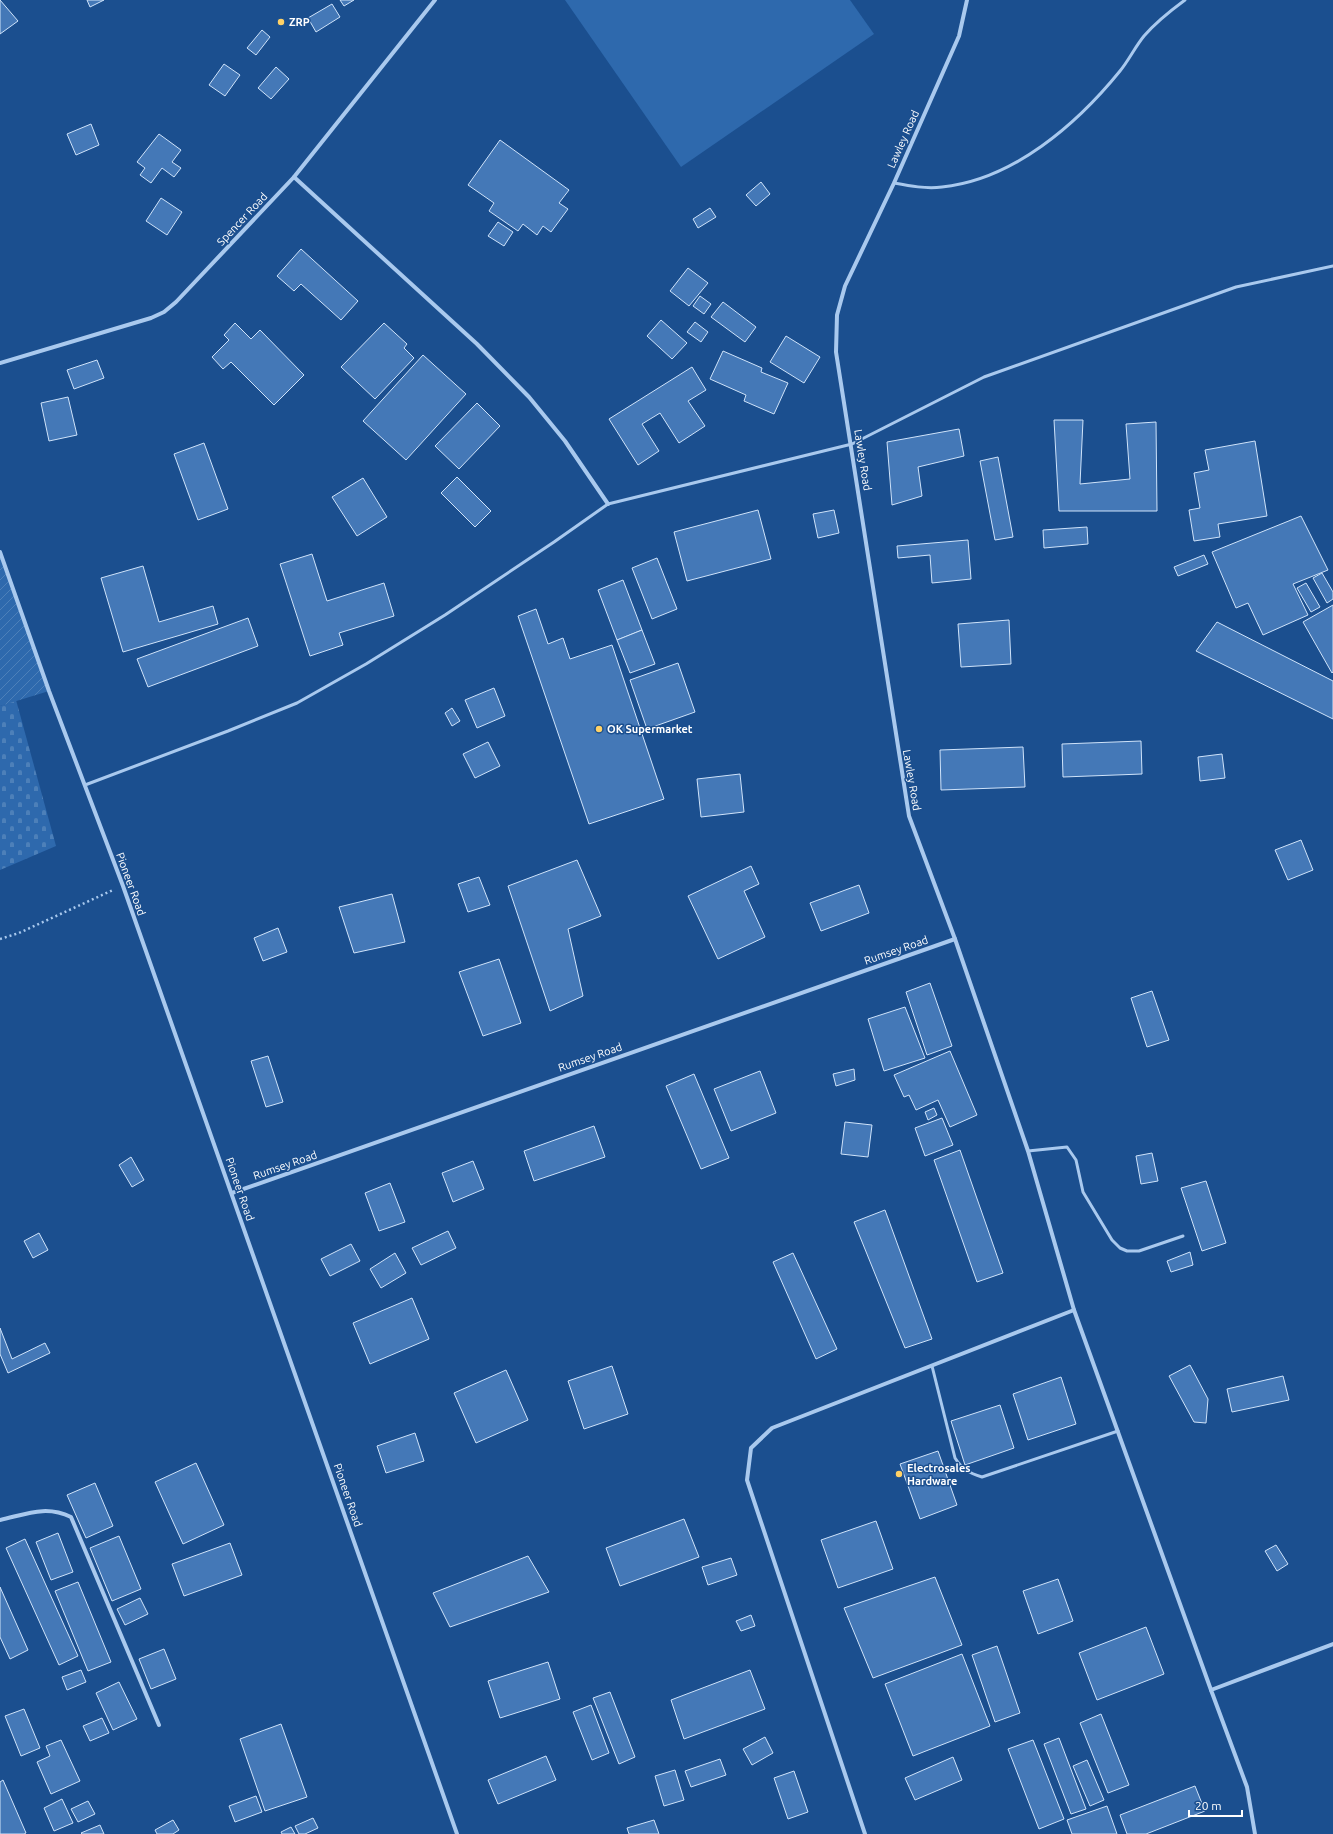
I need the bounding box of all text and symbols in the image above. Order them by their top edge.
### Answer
place label: ZRP [289,16,310,28]
marker: ZRP [276,17,286,27]
street label: Lawley Road [885,108,921,170]
street label: Spencer Road [215,190,269,248]
street label: Lawley Road [852,428,874,492]
place label: OK Supermarket [607,723,693,735]
marker: OK Supermarket [594,724,604,734]
street label: Lawley Road [901,748,923,812]
street label: Pioneer Road [114,851,148,917]
street label: Rumsey Road [863,933,929,967]
street label: Rumsey Road [557,1040,623,1074]
street label: Rumsey Road [252,1148,318,1182]
street label: Pioneer Road [224,1156,256,1222]
street label: Pioneer Road [332,1462,364,1528]
place label: Electrosales Hardware [907,1462,970,1487]
marker: Electrosales Hardware [894,1469,904,1479]
scale bar [1189,1792,1242,1818]
text: 20 m [1195,1799,1222,1812]

